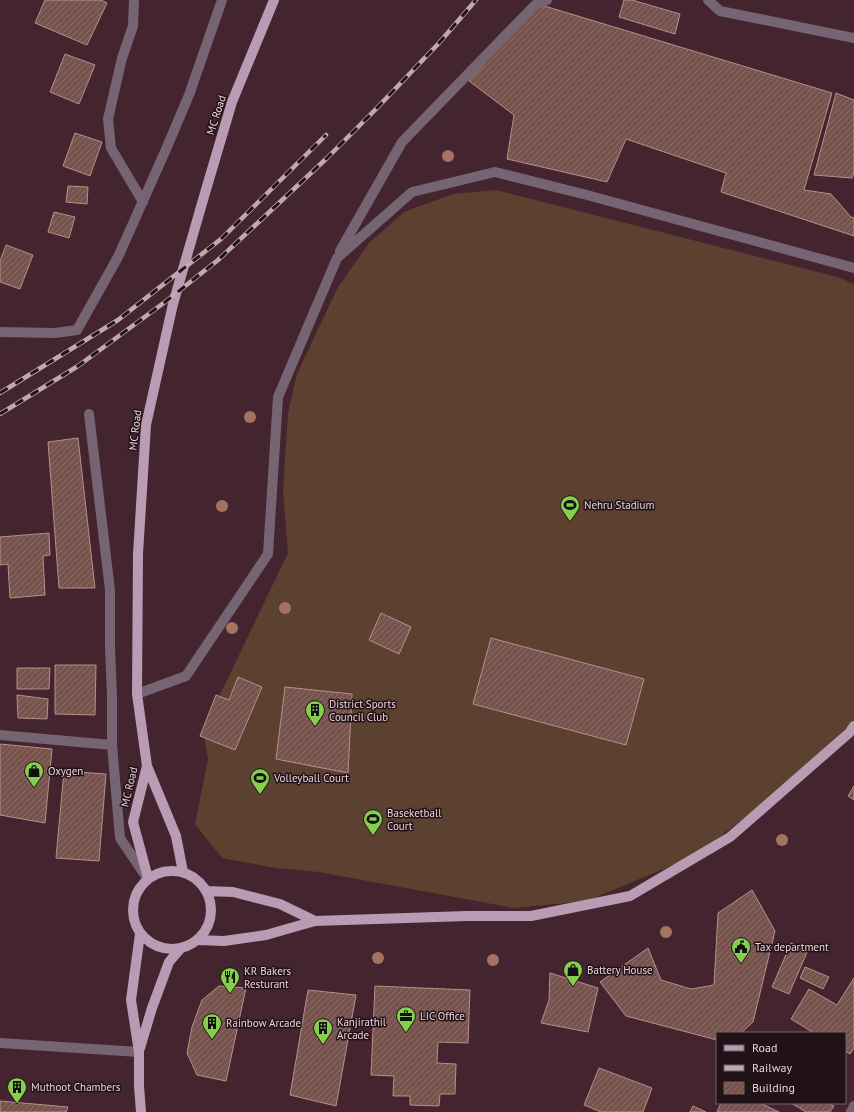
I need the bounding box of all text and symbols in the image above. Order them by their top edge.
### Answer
street label: MC Road [203,93,229,137]
street label: MC Road [126,409,144,451]
sports icon: Nehru Stadium [559,494,581,522]
place label: Nehru Stadium [584,498,654,512]
place label: District Sports Council Club [329,697,396,724]
building icon: District Sports Council Club [304,699,326,727]
shop icon: Oxygen [23,760,45,788]
place label: Oxygen [48,764,83,778]
street label: MC Road [118,765,140,808]
sports icon: Volleyball Court [249,767,271,795]
place label: Volleyball Court [273,771,349,785]
place label: Baseketball Court [387,806,442,833]
sports icon: Baseketball Court [362,808,384,836]
public building icon: Tax department [730,936,752,964]
place label: Tax department [755,940,829,954]
shop icon: Battery House [562,959,584,987]
place label: Battery House [587,963,653,977]
place label: KR Bakers Resturant [244,964,292,991]
restaurant icon: KR Bakers Resturant [219,966,241,994]
office icon: LIC Office [395,1005,417,1033]
place label: LIC Office [420,1009,465,1023]
building icon: Rainbow Arcade [201,1012,223,1040]
place label: Kanjirathil Arcade [337,1015,387,1042]
place label: Rainbow Arcade [226,1016,301,1030]
building icon: Kanjirathil Arcade [312,1017,334,1045]
legend [716,1032,846,1104]
text: Road [752,1040,777,1055]
text: Railway [752,1060,792,1075]
building icon: Muthoot Chambers [6,1076,28,1104]
place label: Muthoot Chambers [31,1080,121,1094]
text: Building [752,1080,795,1095]

